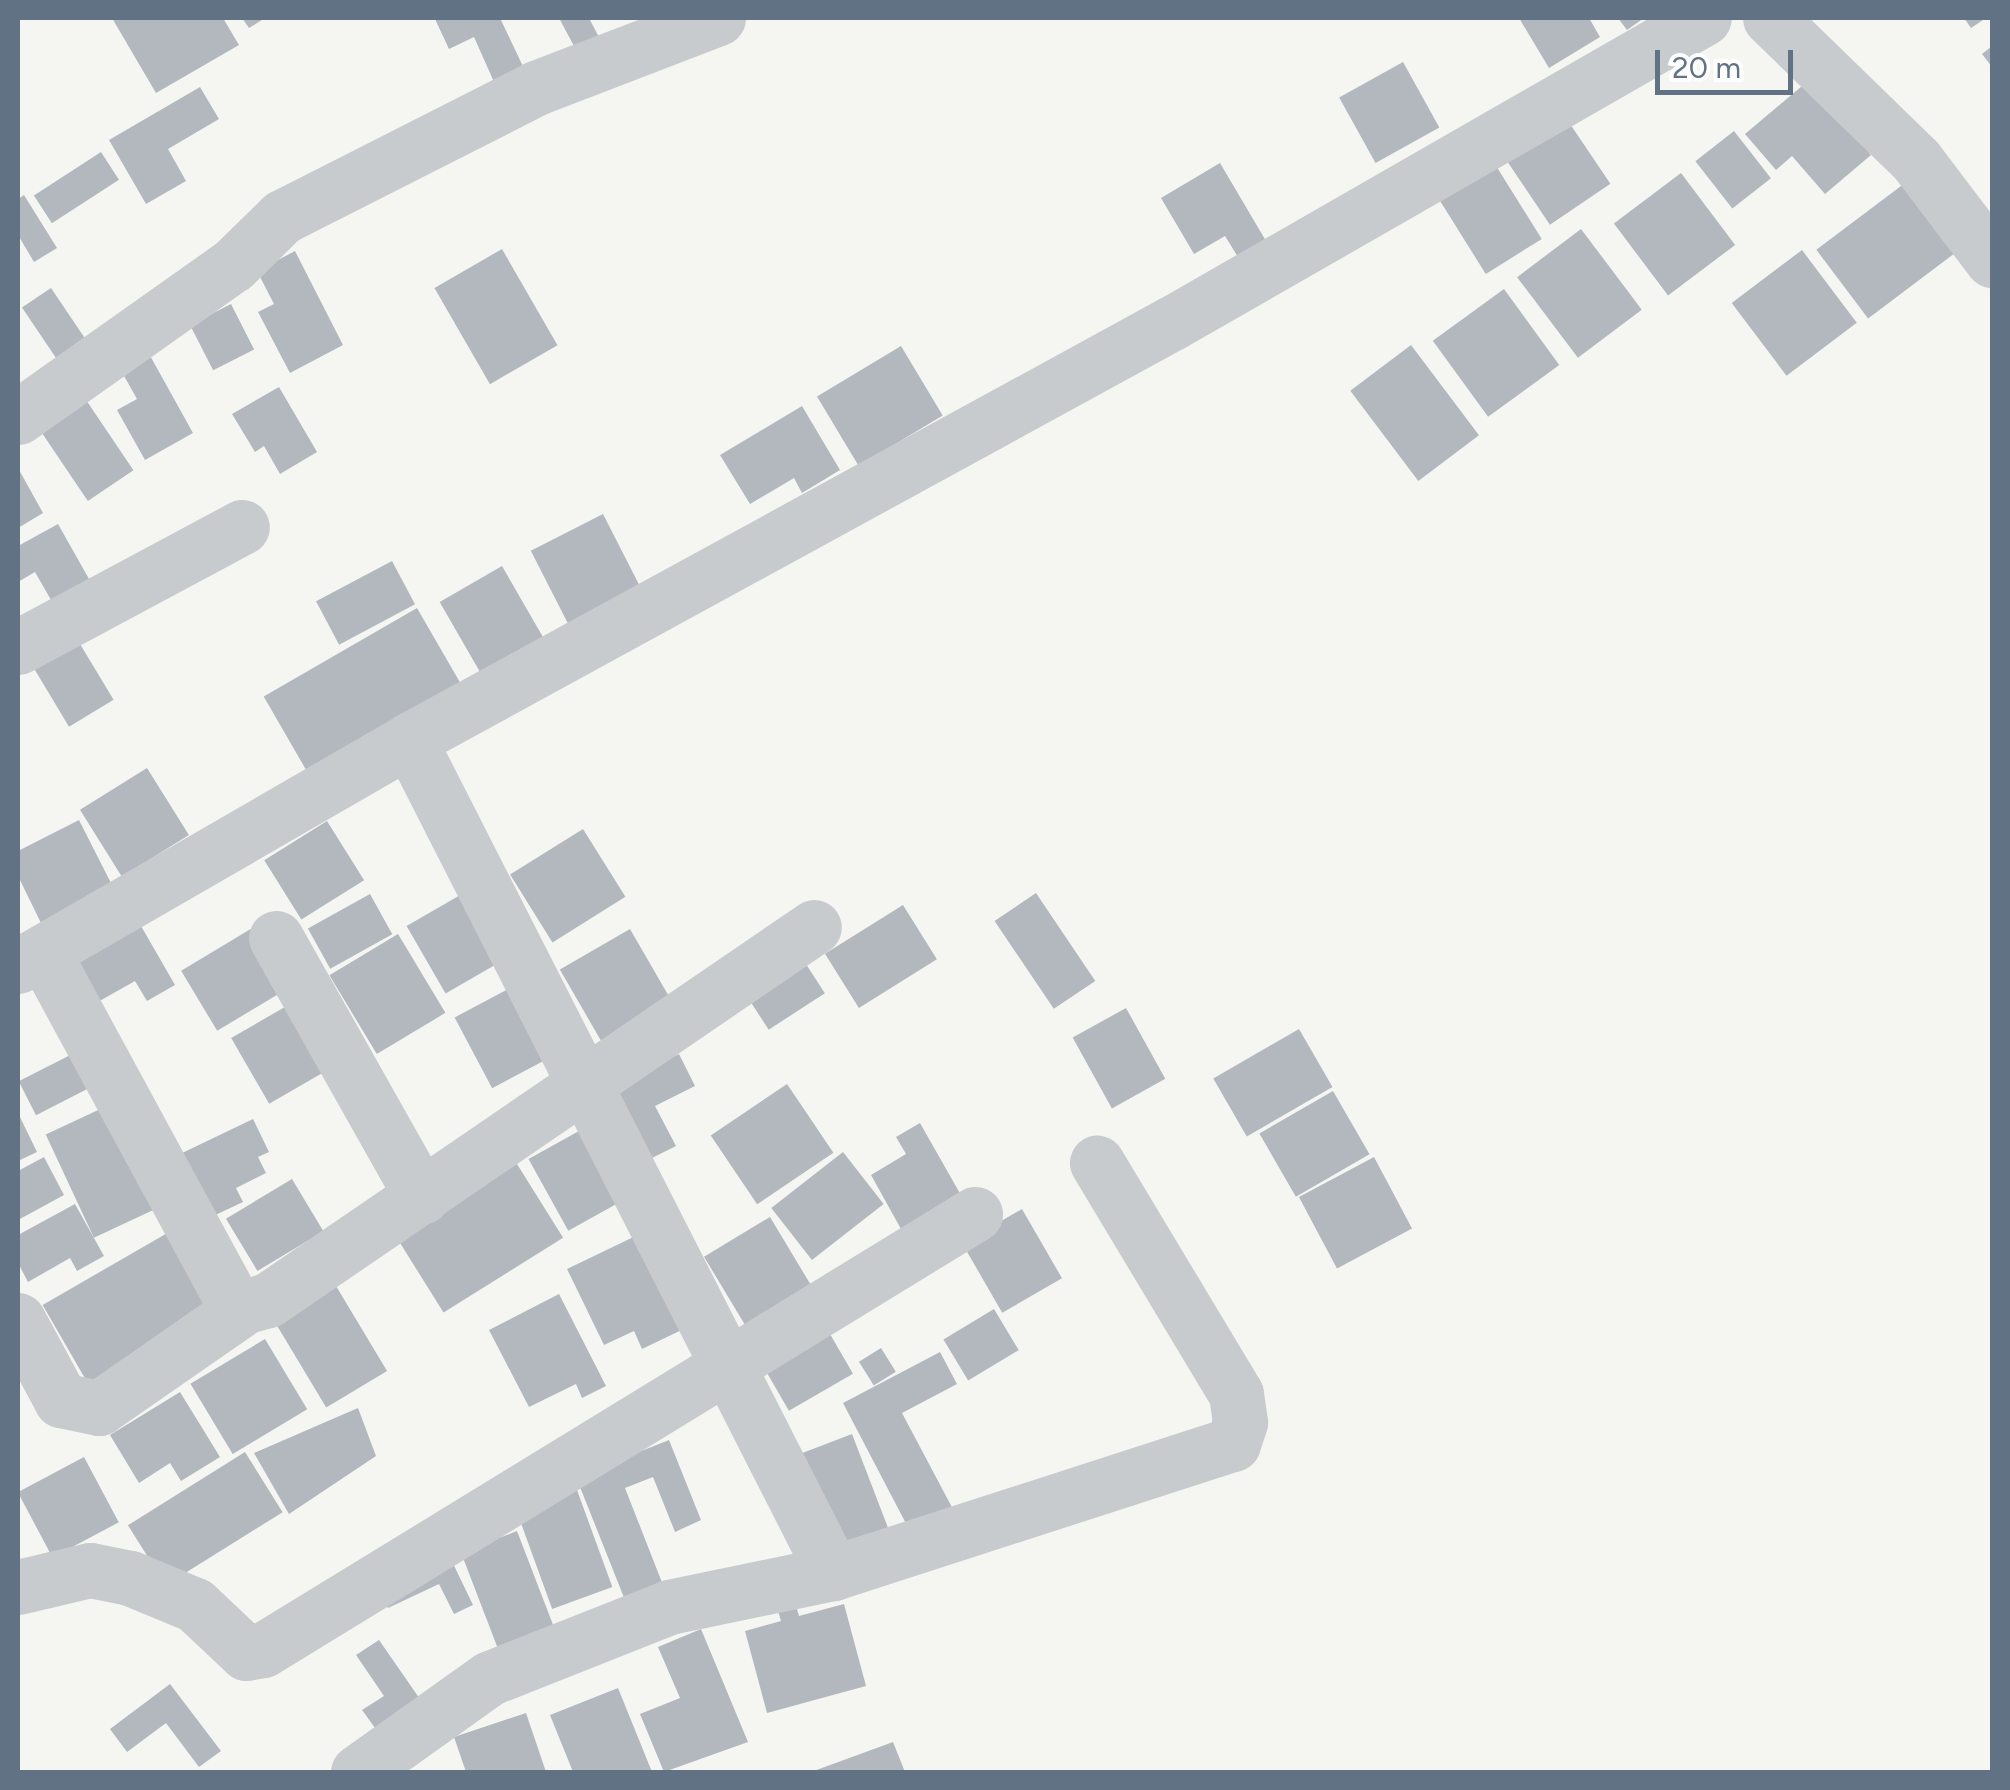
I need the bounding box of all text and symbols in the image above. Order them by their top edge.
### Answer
scale bar [1660,30,1798,92]
text: 20 m [1672,49,1741,86]

